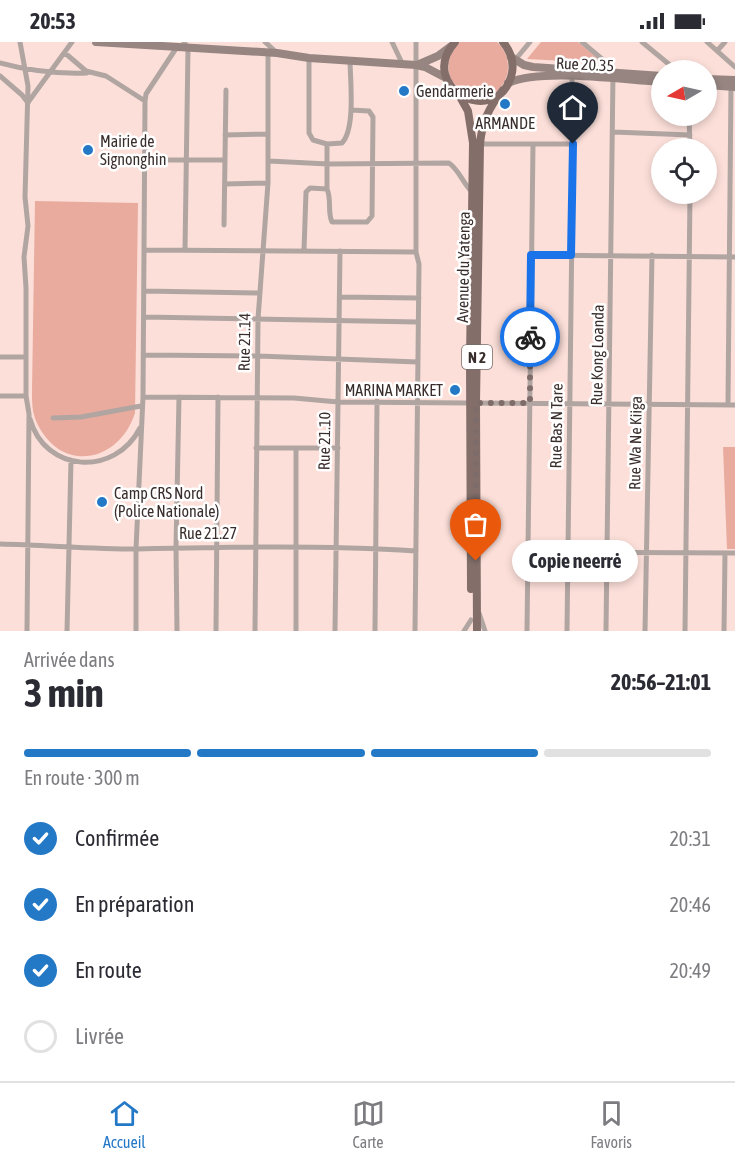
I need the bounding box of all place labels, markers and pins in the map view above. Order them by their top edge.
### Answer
place label: Gendarmerie [416,82,494,100]
pin [547,82,598,144]
marker: Gendarmerie [397,84,411,98]
marker: ARMANDE [498,97,512,111]
place label: ARMANDE [475,114,535,132]
place label: Mairie de Signonghin [100,132,166,169]
marker: Mairie de Signonghin [81,143,95,157]
place label: MARINA MARKET [345,381,443,399]
marker: MARINA MARKET [448,383,462,397]
place label: Camp CRS Nord (Police Nationale) [114,484,220,521]
marker: Camp CRS Nord (Police Nationale) [95,495,109,509]
pin [450,499,501,561]
callout: Copie neerrė [512,540,638,582]

